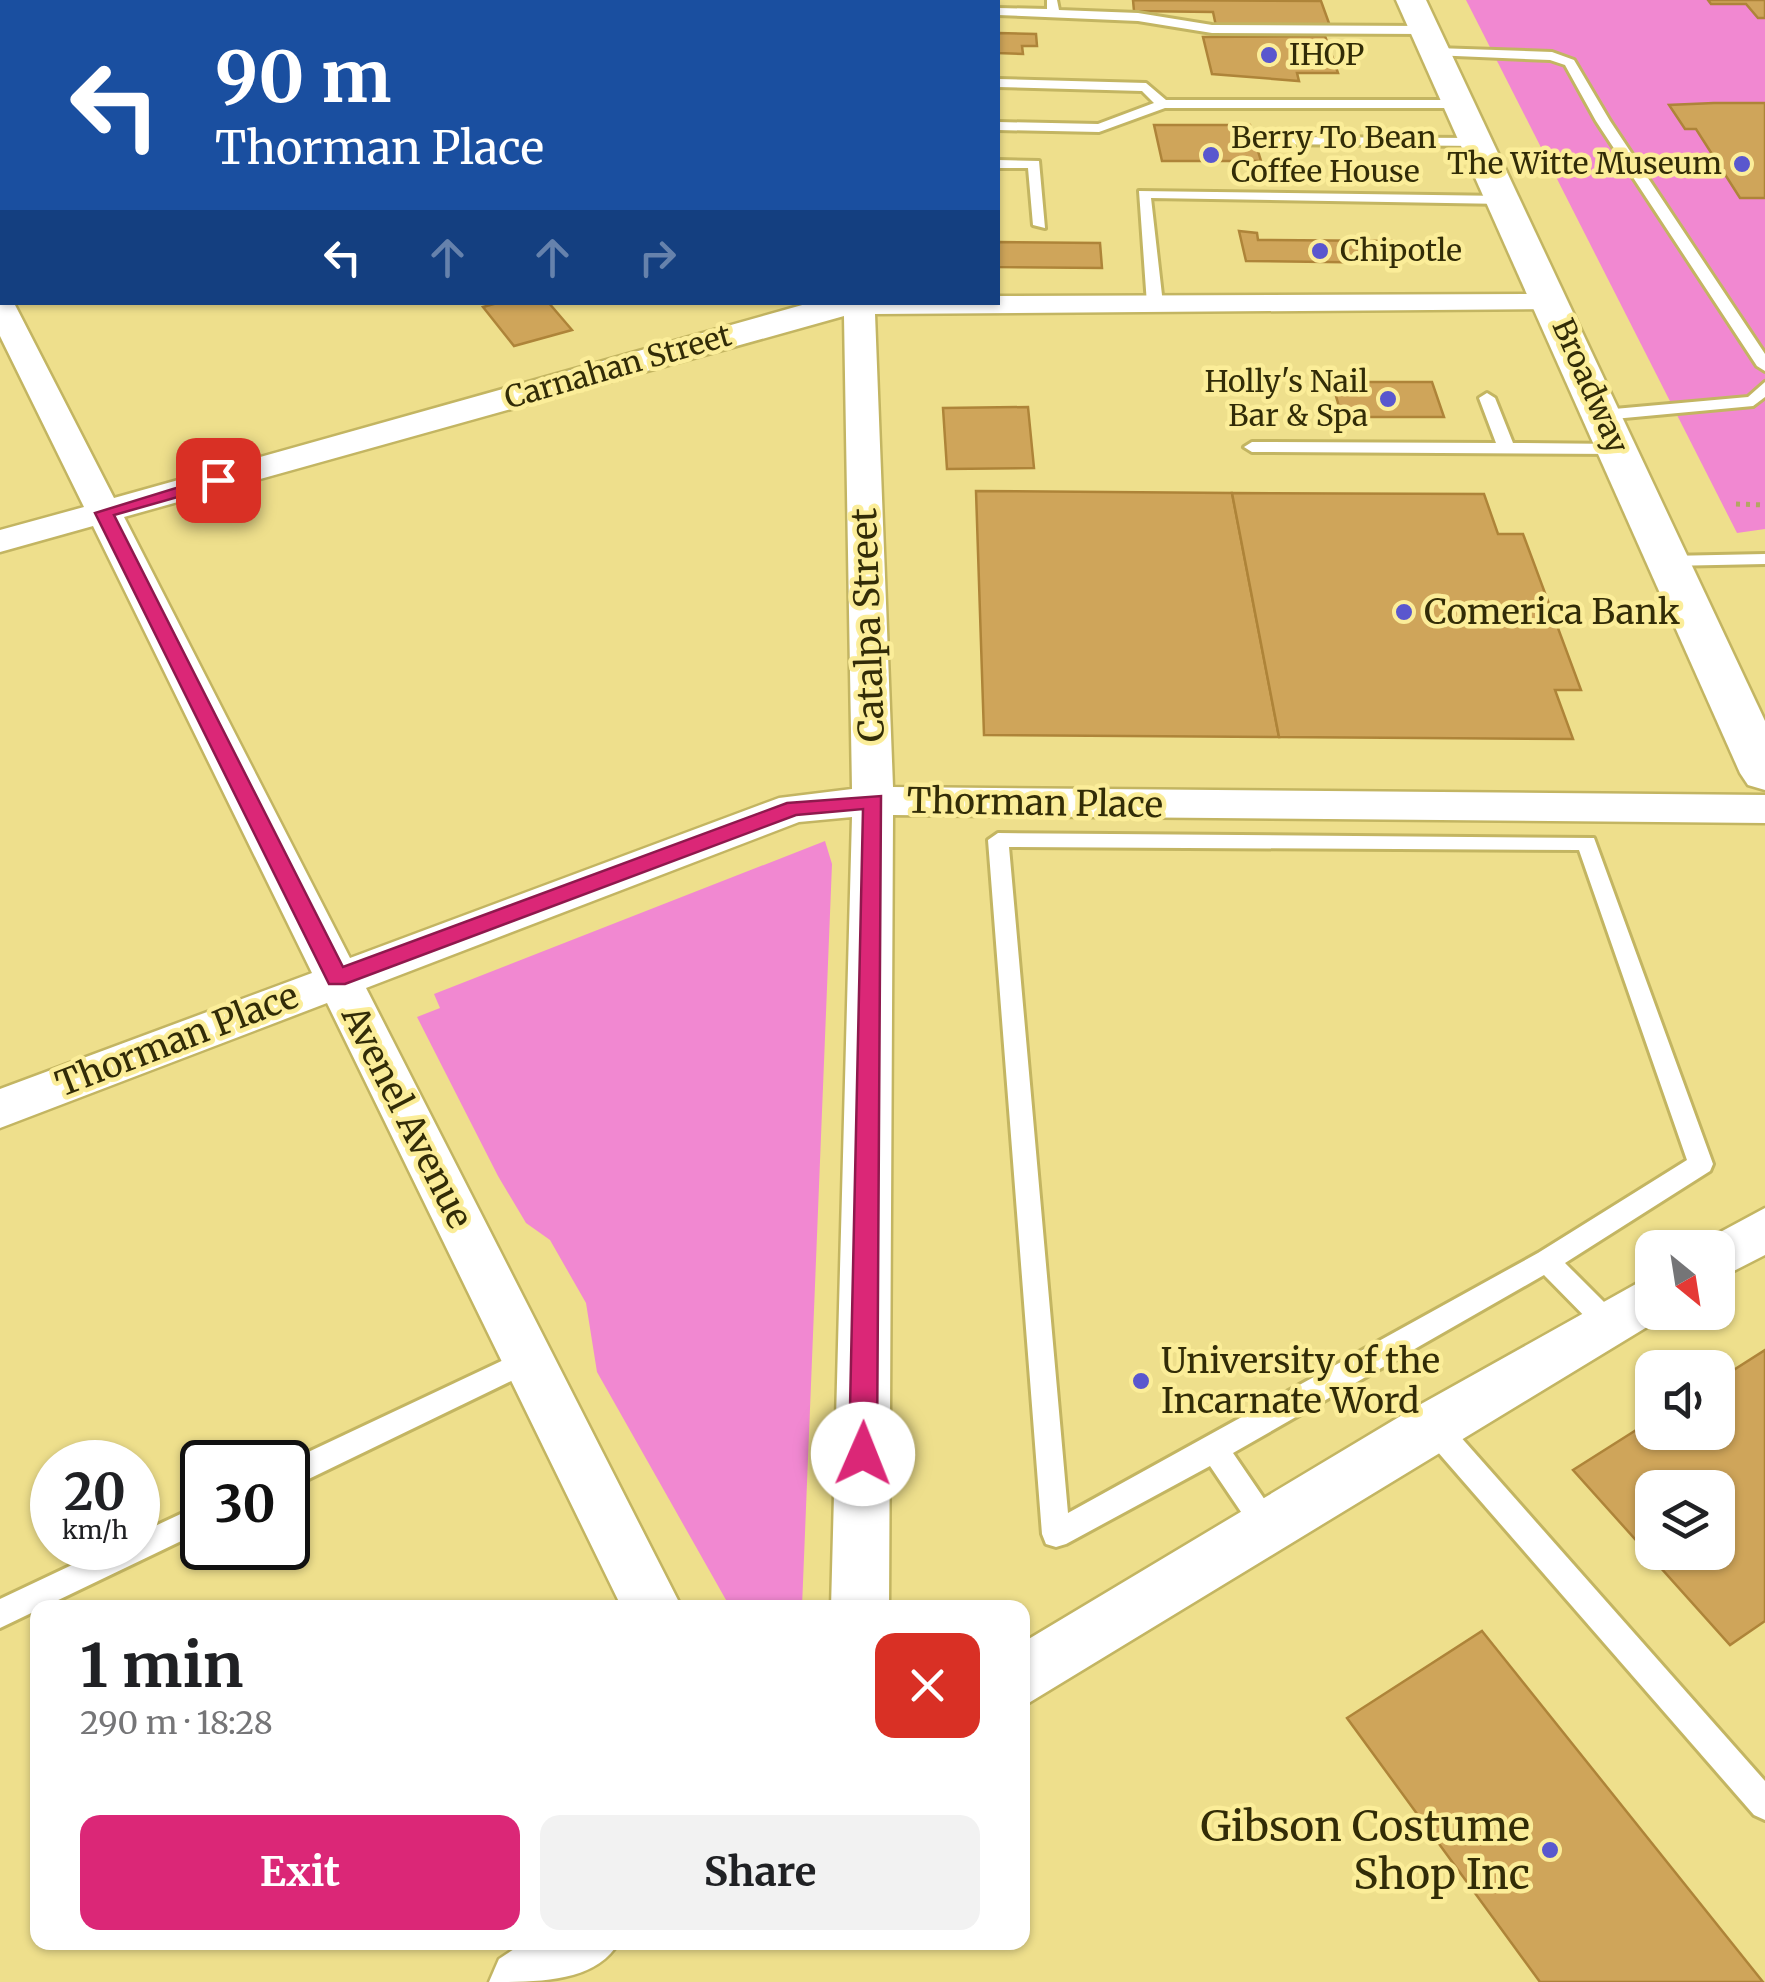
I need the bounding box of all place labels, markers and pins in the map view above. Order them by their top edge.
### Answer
place label: IHOP [1289,35,1364,73]
marker: IHOP [1258,44,1280,66]
place label: Berry To Bean Coffee House [1231,118,1437,190]
marker: Berry To Bean Coffee House [1200,144,1222,166]
place label: The Witte Museum [1447,144,1722,182]
marker: The Witte Museum [1731,153,1753,175]
place label: Chipotle [1340,231,1462,269]
marker: Chipotle [1309,240,1331,262]
place label: Holly's Nail Bar & Spa [1204,362,1368,434]
marker: Holly's Nail Bar & Spa [1377,388,1399,410]
pin [176,438,261,523]
place label: Comerica Bank [1424,590,1680,634]
marker: Comerica Bank [1393,601,1415,623]
place label: University of the Incarnate Word [1161,1339,1440,1423]
marker: University of the Incarnate Word [1130,1370,1152,1392]
place label: Gibson Costume Shop Inc [1201,1800,1530,1900]
marker: Gibson Costume Shop Inc [1539,1839,1561,1861]

